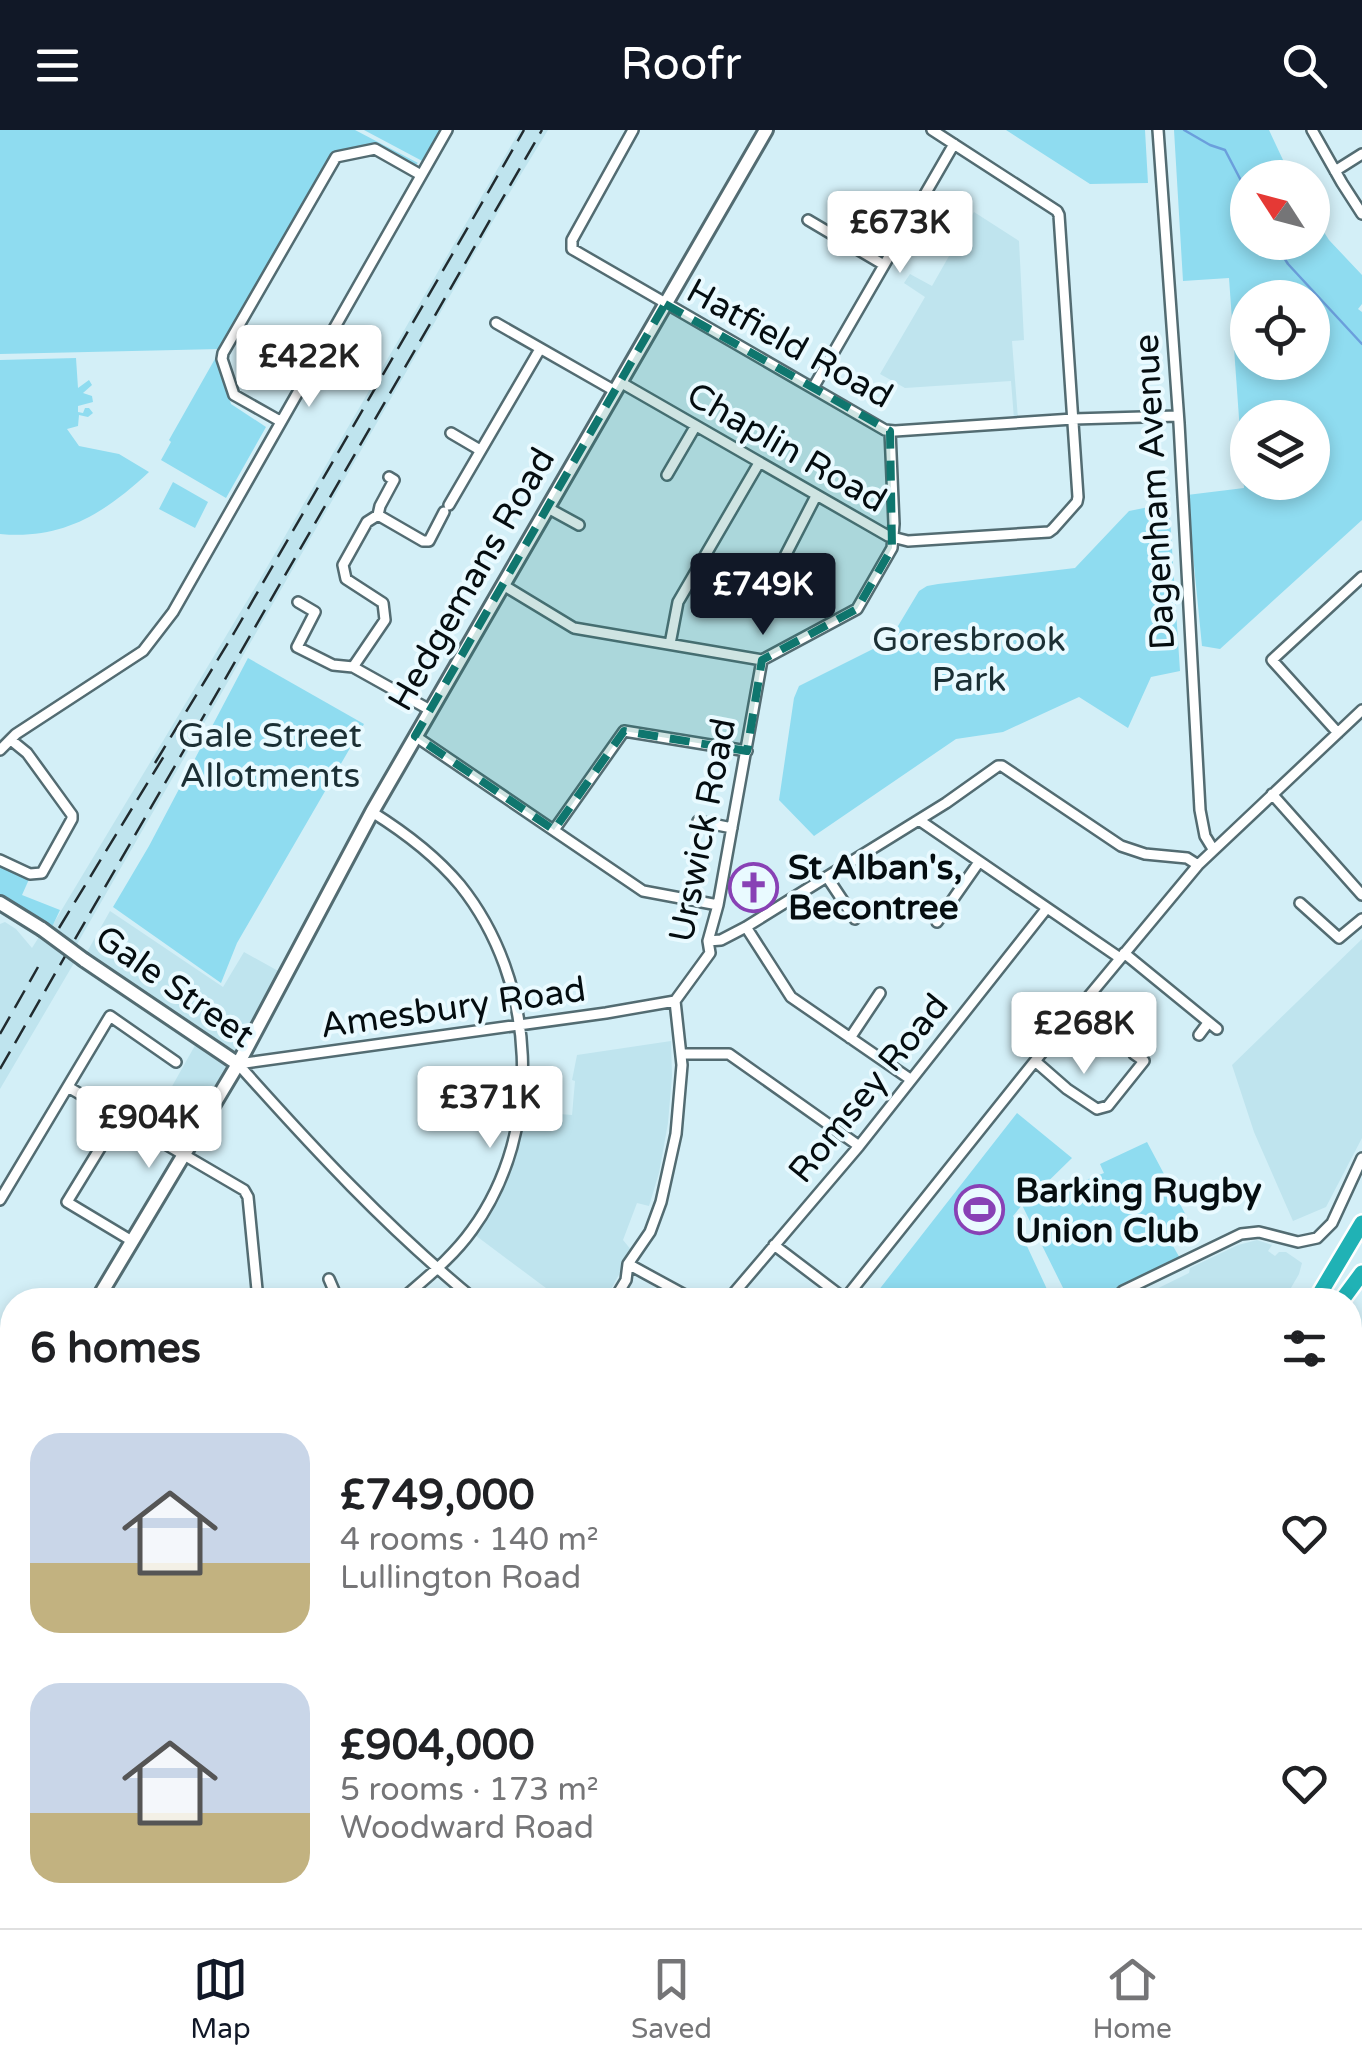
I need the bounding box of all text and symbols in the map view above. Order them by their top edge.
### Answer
icon: menu [30,38,85,93]
text: Roofr [621,38,741,92]
icon: search [1277,38,1332,93]
north arrow [1230,160,1330,260]
map controls [1230,160,1330,500]
pin: £673K [830,191,970,276]
text: £673K [849,204,951,242]
street label: Hatfield Road [679,270,900,418]
button: locate [1230,280,1330,380]
pin: £422K [239,325,379,410]
street label: Dagenham Avenue [1126,333,1184,651]
text: £422K [258,338,360,376]
street label: Chaplin Road [679,374,894,522]
button: layers [1230,400,1330,500]
street label: Hedgemans Road [380,441,564,718]
pin: £749K [693,553,833,638]
text: £749K [712,566,814,604]
park label: Goresbrook Park [872,619,1066,701]
park label: Gale Street Allotments [178,715,362,797]
street label: Urswick Road [661,715,745,946]
place label: St Alban's, Becontree [788,847,963,929]
church icon: St Alban's, Becontree [727,861,779,913]
street label: Gale Street [87,917,262,1057]
street label: Amesbury Road [318,969,588,1047]
street label: Romsey Road [780,986,958,1191]
pin: £268K [1014,992,1154,1077]
text: £268K [1033,1005,1135,1043]
pin: £371K [420,1066,560,1151]
text: £371K [439,1079,541,1117]
pin: £904K [79,1086,219,1171]
text: £904K [98,1099,200,1137]
place label: Barking Rugby Union Club [1015,1170,1262,1252]
sports icon: Barking Rugby Union Club [954,1184,1006,1236]
icon: filters [1277,1321,1332,1376]
text: 6 homes [30,1323,201,1374]
text: £749,000 [340,1470,535,1521]
icon: home [110,1473,230,1593]
icon: heart [1277,1506,1332,1561]
text: 4 rooms · 140 m² [340,1521,599,1559]
text: Lullington Road [340,1559,581,1597]
text: £904,000 [340,1720,535,1771]
icon: home [110,1723,230,1843]
icon: heart [1277,1756,1332,1811]
text: 5 rooms · 173 m² [340,1771,599,1809]
text: Woodward Road [340,1809,594,1847]
tab: Map [190,1952,251,2046]
tab: Saved [631,1952,712,2046]
tab: Home [1092,1952,1172,2046]

